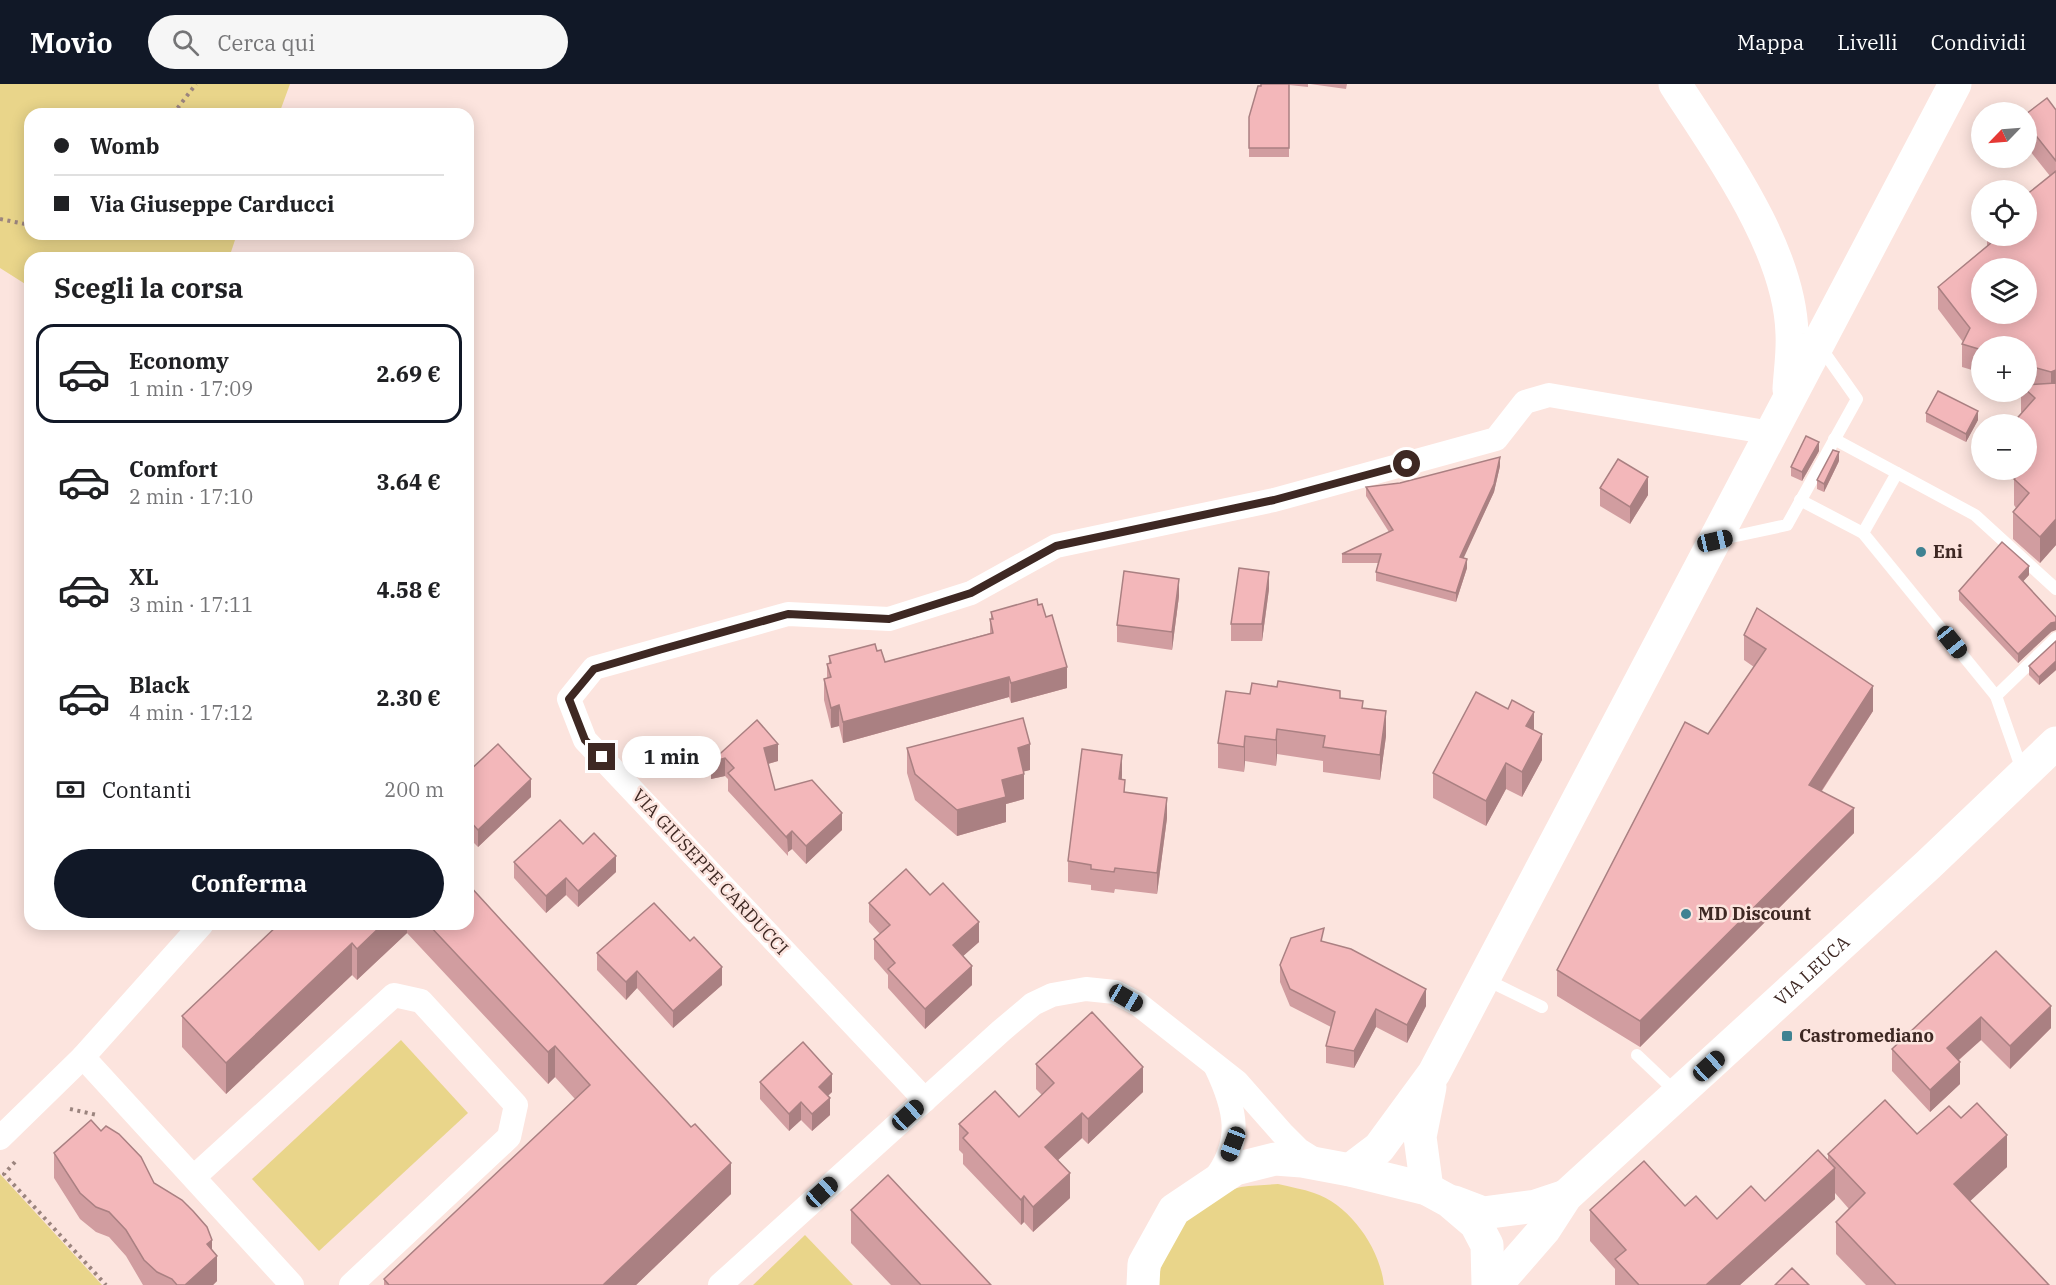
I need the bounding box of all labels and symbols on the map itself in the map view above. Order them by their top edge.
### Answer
north arrow [1971,102,2037,168]
route start [1393,450,1420,477]
car [1695,528,1735,554]
place label: Eni [1933,540,1963,563]
marker: Eni [1914,545,1928,559]
car [1934,622,1970,662]
callout: 1 min [623,736,722,778]
route end [588,743,615,770]
street label: VIA GIUSEPPE CARDUCCI [627,784,793,959]
place label: MD Discount [1698,902,1811,925]
marker: MD Discount [1679,907,1693,921]
street label: VIA LEUCA [1769,930,1855,1011]
car [1106,981,1146,1015]
place label: Castromediano [1799,1024,1934,1047]
marker: Castromediano [1780,1029,1794,1043]
car [1690,1047,1728,1085]
car [889,1096,927,1134]
car [1218,1124,1248,1164]
car [803,1173,841,1211]

